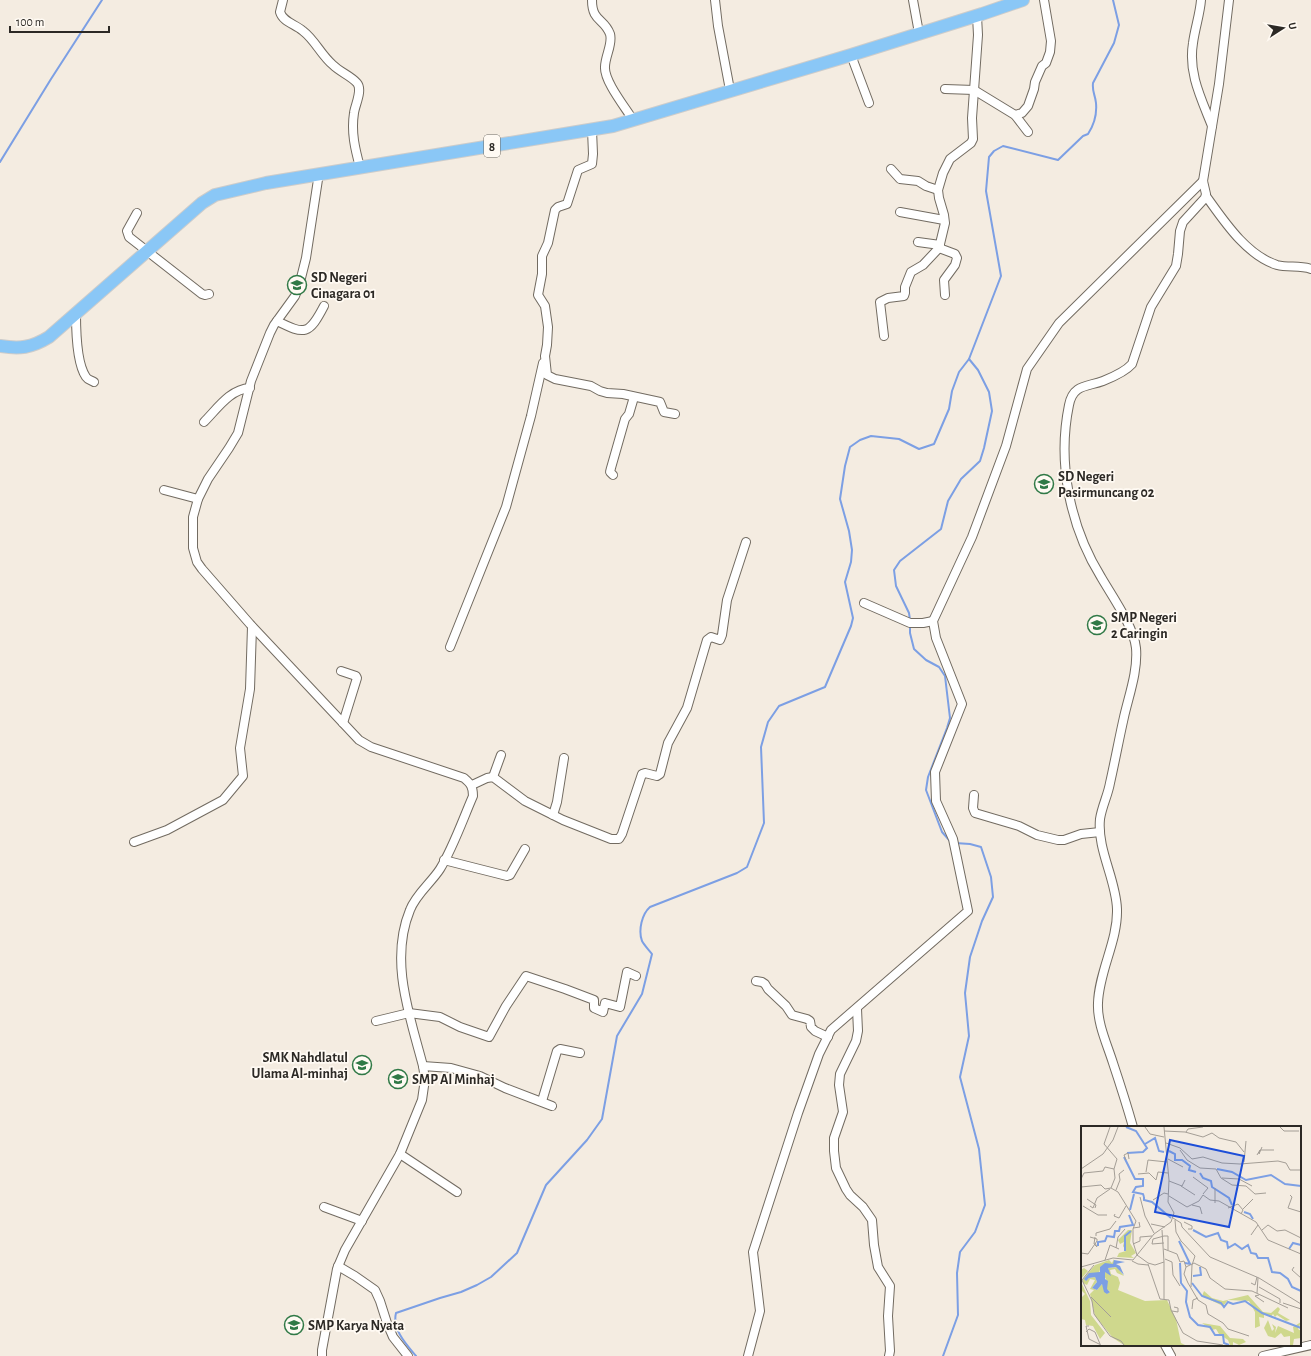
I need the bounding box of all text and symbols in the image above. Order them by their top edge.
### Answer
scale bar [10,8,109,34]
north arrow [1263,8,1303,48]
text: 100 m [16,16,44,28]
text: U [1286,21,1298,31]
road number: 8 [484,135,500,157]
place label: SD Negeri Cinagara 01 [311,271,375,301]
school or university icon: SD Negeri Cinagara 01 [286,274,308,296]
place label: SD Negeri Pasirmuncang 02 [1058,470,1155,500]
school or university icon: SD Negeri Pasirmuncang 02 [1033,473,1055,495]
place label: SMP Negeri 2 Caringin [1111,611,1177,641]
school or university icon: SMP Negeri 2 Caringin [1086,614,1108,636]
place label: SMK Nahdlatul Ulama Al-minhaj [252,1051,348,1081]
school or university icon: SMK Nahdlatul Ulama Al-minhaj [351,1054,373,1076]
school or university icon: SMP Al Minhaj [387,1068,409,1090]
place label: SMP Al Minhaj [412,1073,495,1087]
inset map [1081,1126,1301,1346]
school or university icon: SMP Karya Nyata [283,1314,305,1336]
place label: SMP Karya Nyata [308,1319,404,1333]

